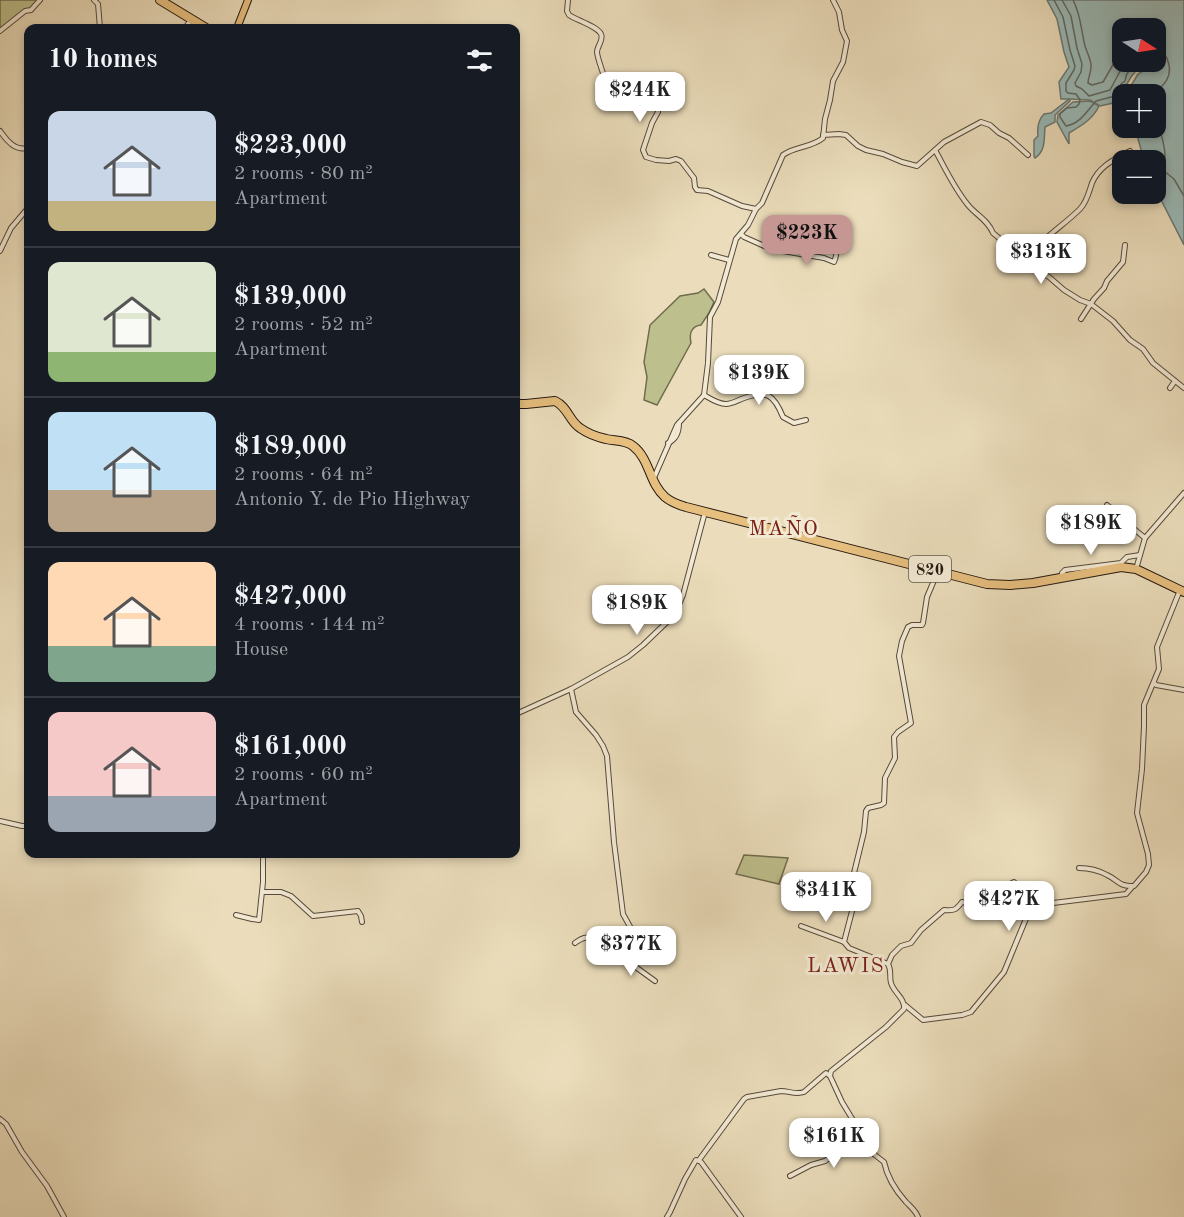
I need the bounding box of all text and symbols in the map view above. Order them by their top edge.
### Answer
north arrow [1112,18,1166,72]
map controls [1112,18,1166,204]
icon: filters [463,44,496,77]
text: 10 homes [48,47,157,73]
pin: $244K [598,72,682,123]
text: $244K [609,81,671,101]
button: + [1112,84,1166,138]
text: $223,000 [234,133,347,159]
icon: home [96,135,168,207]
button: − [1112,150,1166,204]
text: 2 rooms · 80 m² [234,164,373,184]
text: Apartment [234,189,328,209]
pin: $223K [765,215,849,266]
text: $223K [776,224,838,244]
pin: $313K [999,234,1083,285]
text: $313K [1010,243,1072,263]
text: $139,000 [234,284,347,310]
icon: home [96,286,168,358]
text: 2 rooms · 52 m² [234,315,373,335]
text: Apartment [234,340,328,360]
pin: $139K [717,355,801,406]
text: $139K [728,364,790,384]
text: $189,000 [234,434,347,460]
icon: home [96,436,168,508]
text: 2 rooms · 64 m² [234,465,373,485]
text: Antonio Y. de Pio Highway [234,490,470,510]
pin: $189K [1049,505,1133,556]
district label: MAÑO [749,514,819,540]
text: $189K [1060,514,1122,534]
road number: 820 [909,556,951,582]
text: $427,000 [234,584,347,610]
pin: $189K [595,585,679,636]
icon: home [96,586,168,658]
text: $189K [606,594,668,614]
text: 4 rooms · 144 m² [234,615,384,635]
text: House [234,640,288,660]
text: $161,000 [234,734,347,760]
icon: home [96,736,168,808]
text: 2 rooms · 60 m² [234,765,373,785]
text: Apartment [234,790,328,810]
pin: $341K [784,872,868,923]
text: $341K [795,881,857,901]
pin: $427K [967,881,1051,932]
text: $427K [978,890,1040,910]
pin: $377K [589,926,673,977]
text: $377K [600,935,662,955]
district label: LAWIS [807,956,885,977]
pin: $161K [792,1118,876,1169]
text: $161K [803,1127,865,1147]

